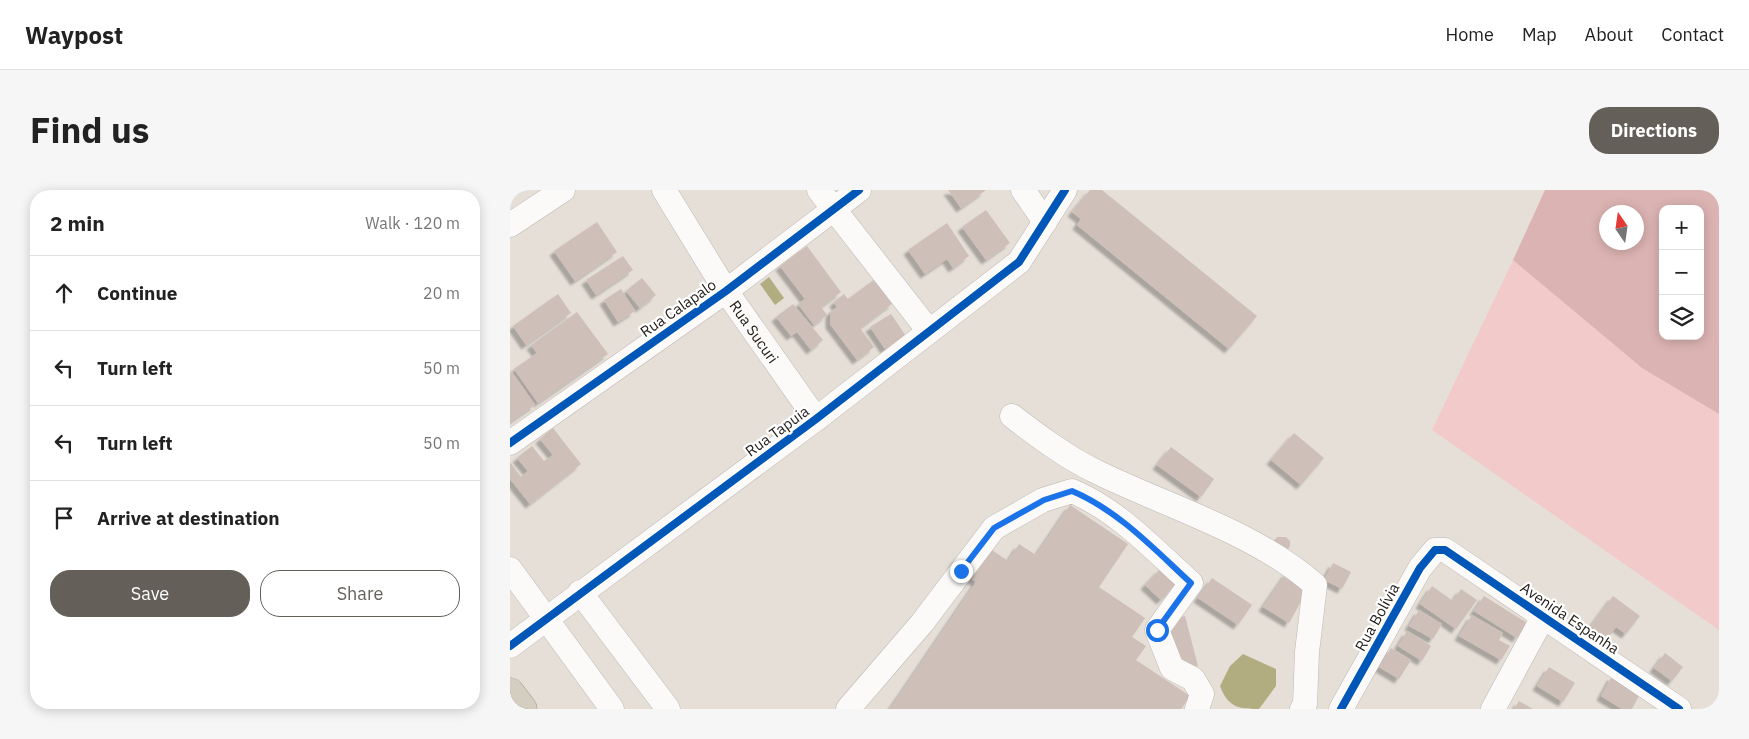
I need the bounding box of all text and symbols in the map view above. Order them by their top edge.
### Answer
text: Waypost [25,19,123,51]
text: Home [1446,23,1494,46]
text: Map [1522,23,1557,46]
text: About [1585,23,1633,46]
text: Contact [1661,23,1724,46]
text: Find us [30,107,149,153]
button: Directions [1589,107,1719,154]
north arrow [1599,205,1644,250]
map controls [1659,205,1704,340]
button: + [1659,205,1704,250]
text: 2 min [50,209,105,237]
text: Walk · 120 m [365,213,460,233]
button: − [1659,250,1704,295]
street label: Rua Calapalo [636,275,720,341]
icon: ahead [50,279,78,307]
text: Continue [97,281,177,305]
text: 20 m [423,283,460,303]
button: layers [1659,295,1704,340]
street label: Rua Sucuri [726,296,783,367]
icon: left [50,354,78,382]
text: Turn left [97,356,173,380]
text: 50 m [423,358,460,378]
street label: Rua Tapuia [741,402,813,460]
icon: left [50,429,78,457]
text: Turn left [97,431,173,455]
text: 50 m [423,433,460,453]
icon: arrive [50,504,78,532]
text: Arrive at destination [97,506,280,530]
route end [950,560,973,583]
button: Save [50,570,250,617]
button: Share [260,570,460,617]
street label: Avenida Espanha [1517,578,1623,658]
street label: Rua Bolívia [1351,580,1403,654]
route start [1146,619,1169,642]

